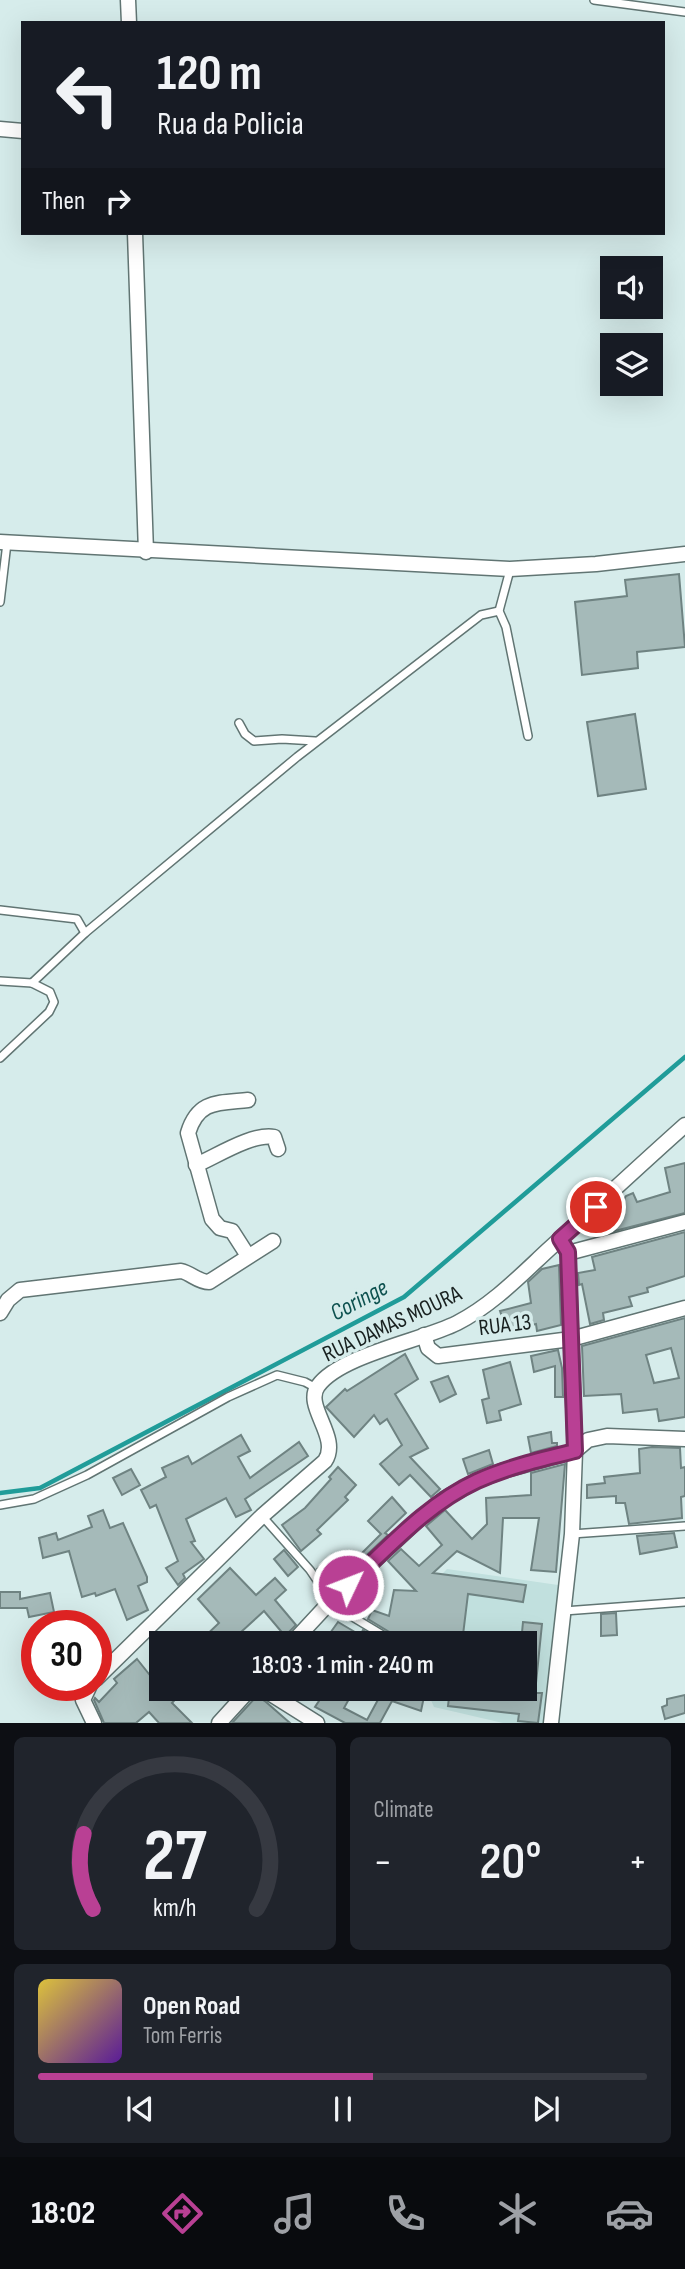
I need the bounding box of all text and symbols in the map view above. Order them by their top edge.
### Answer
text: 120 m [157,45,262,104]
icon: left [42,49,133,140]
text: Rua da Policia [157,105,304,144]
icon: right [99,182,137,220]
text: Then [42,186,85,217]
map controls [600,256,663,396]
button: sound [600,256,663,319]
button: layers [600,333,663,396]
pin [566,1177,626,1237]
icon: arrive [577,1188,615,1226]
water label: Coringe [325,1273,393,1327]
street label: RUA DAMAS MOURA [318,1280,466,1368]
street label: RUA 13 [477,1308,533,1342]
position arrow [311,1548,385,1622]
speed limit sign: 30 [21,1610,112,1701]
text: 18:03 · 1 min · 240 m [252,1650,434,1681]
text: Climate [374,1796,433,1824]
text: 27 [143,1814,207,1902]
text: 20° [479,1831,541,1894]
text: − [374,1840,392,1885]
text: + [628,1840,647,1885]
text: km/h [153,1893,196,1924]
text: Open Road [143,1991,240,2022]
text: Tom Ferris [143,2022,222,2050]
icon: previous [121,2090,159,2128]
icon: pause [324,2090,362,2128]
icon: next [527,2090,565,2128]
icon: directions [158,2189,207,2238]
icon: music [270,2189,319,2238]
icon: phone [381,2189,430,2238]
icon: climate [493,2189,542,2238]
icon: car [605,2189,654,2238]
text: 18:02 [31,2194,95,2233]

